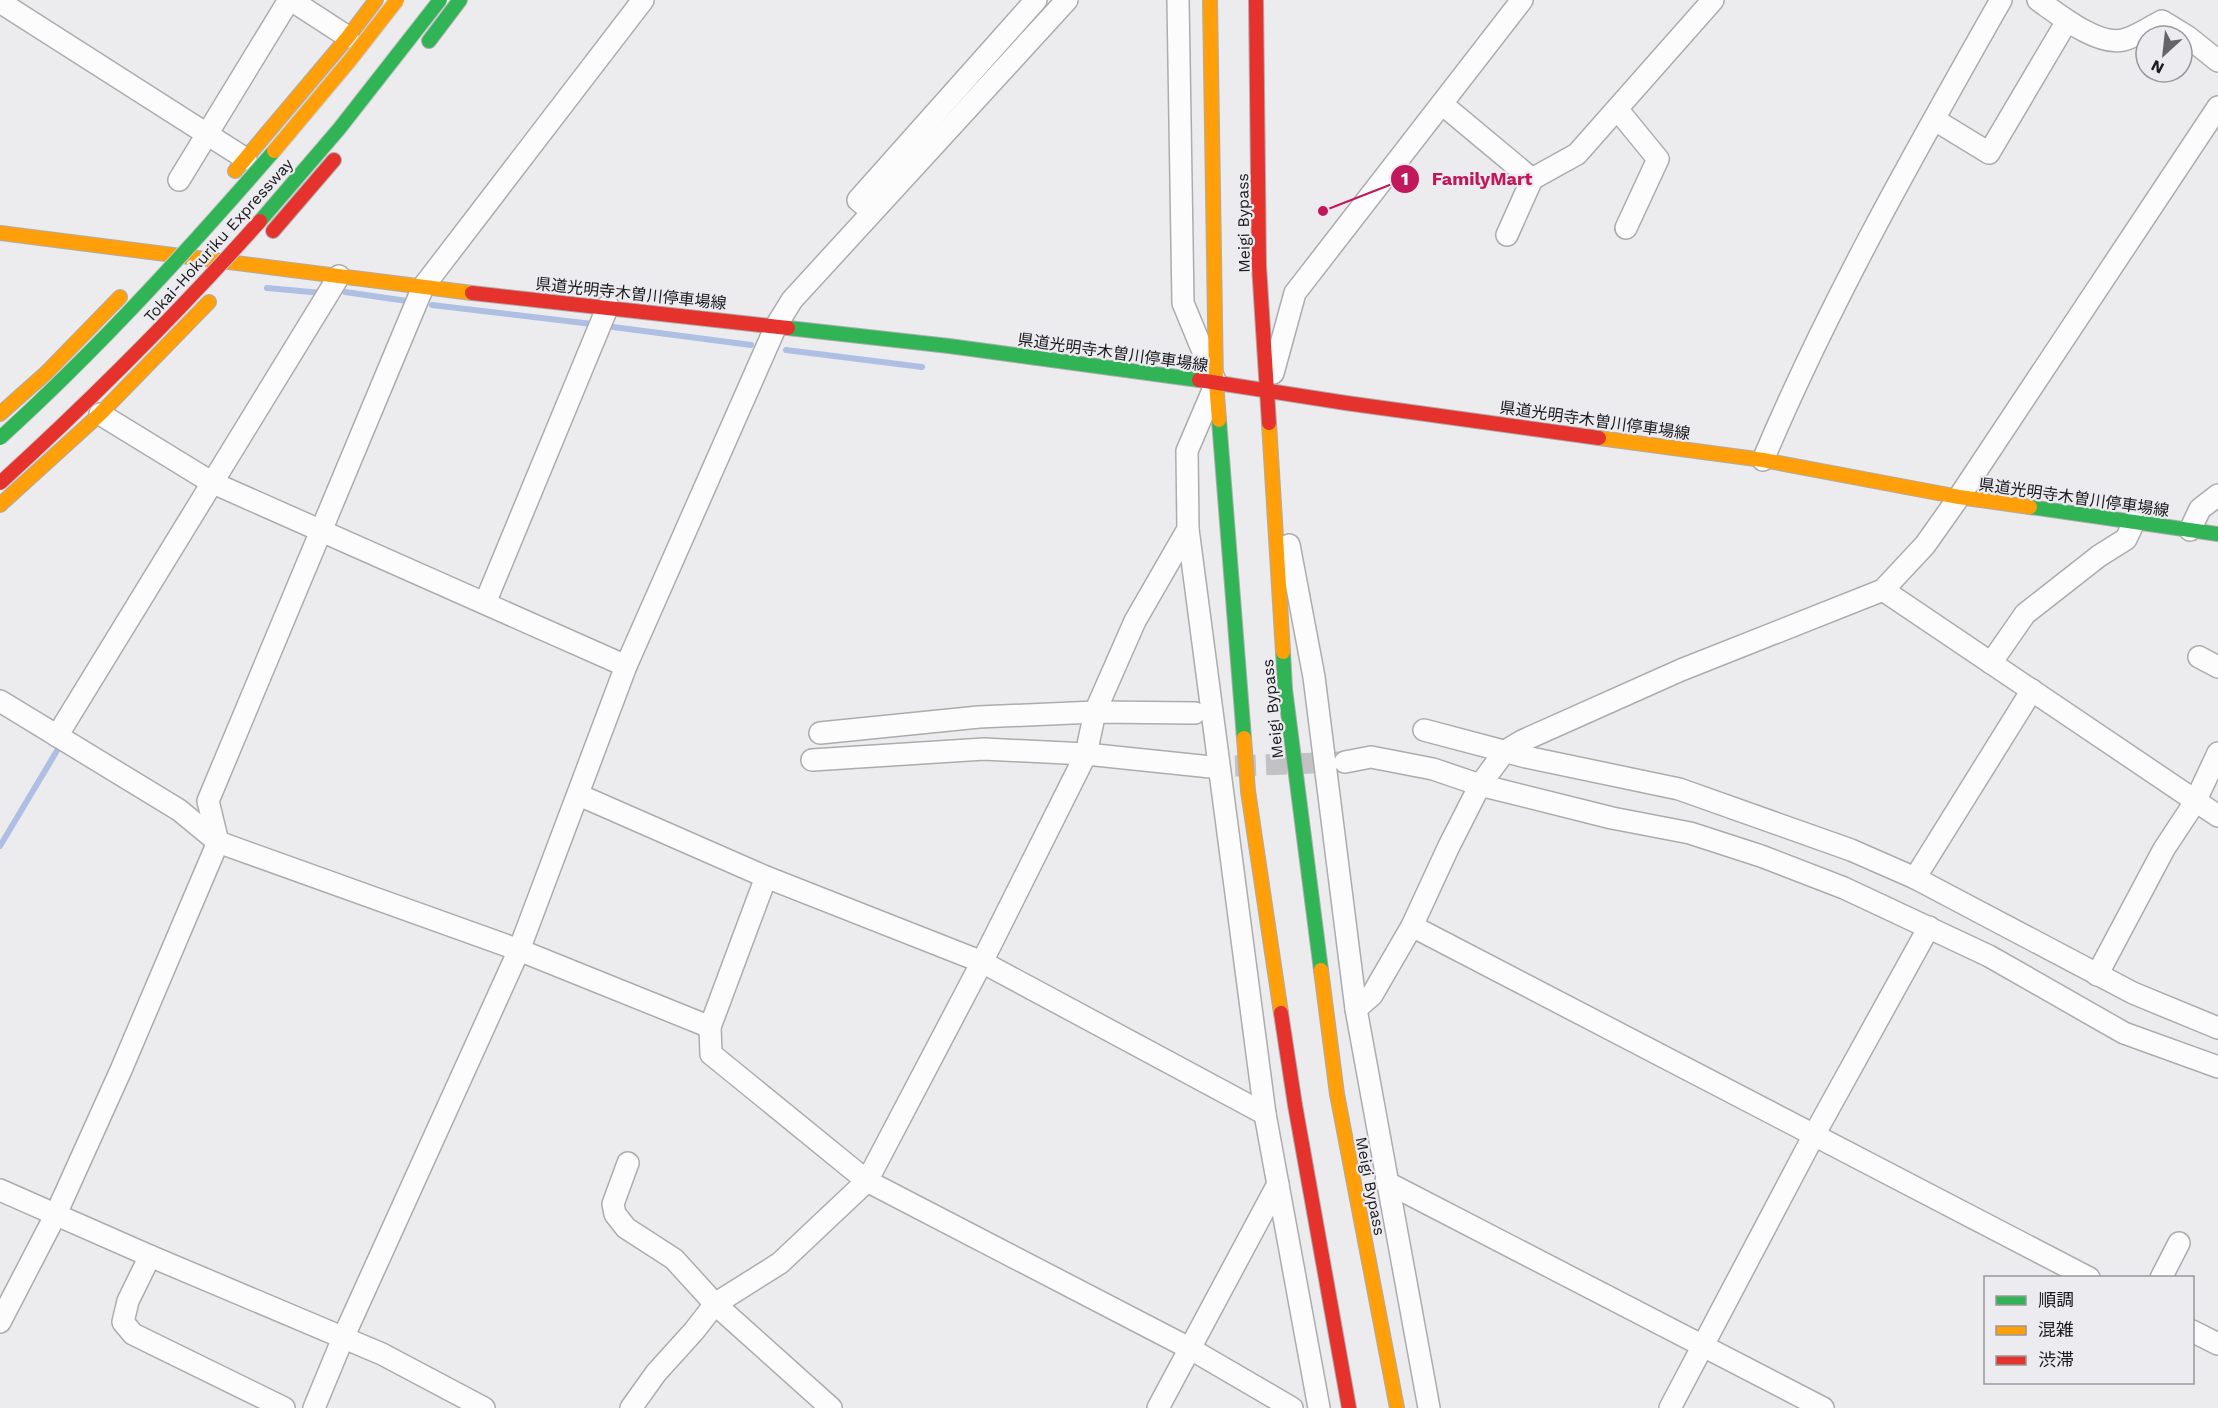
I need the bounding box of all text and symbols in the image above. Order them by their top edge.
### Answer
north arrow [2134,24,2194,84]
text: N [2148,56,2167,78]
street label: Tokai-Hokuriku Expressway [140,154,298,326]
callout: FamilyMart [1390,161,1545,197]
text: 1 [1401,168,1409,189]
text: FamilyMart [1432,168,1532,189]
street label: Meigi Bypass [1233,173,1254,273]
street label: 県道光明寺木曽川停車場線 [534,274,727,313]
street label: 県道光明寺木曽川停車場線 [1017,330,1209,375]
street label: 県道光明寺木曽川停車場線 [1499,398,1691,443]
street label: 県道光明寺木曽川停車場線 [1978,475,2170,520]
street label: Meigi Bypass [1258,658,1287,760]
street label: Meigi Bypass [1352,1135,1389,1237]
legend [1984,1276,2194,1384]
text: 順調 [2038,1289,2074,1310]
text: 混雑 [2038,1319,2074,1340]
text: 渋滞 [2038,1349,2074,1370]

